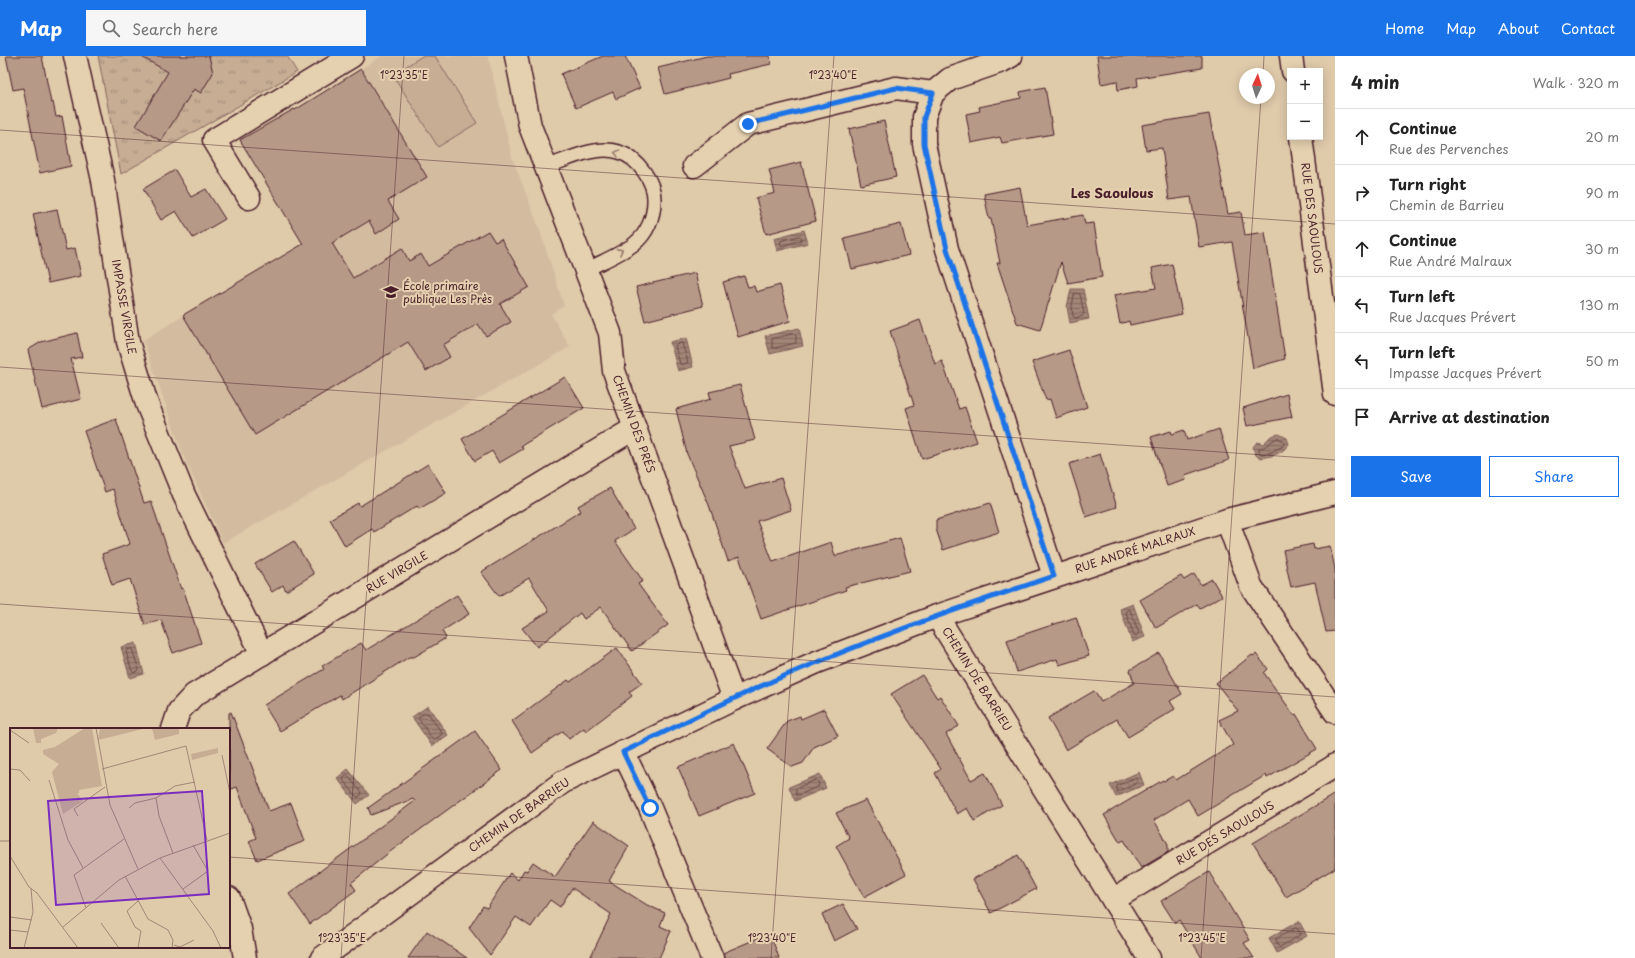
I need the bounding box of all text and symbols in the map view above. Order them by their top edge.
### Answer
search box [86,10,366,46]
text: Map [20,14,62,42]
icon: search [100,17,122,39]
text: Search here [132,17,218,40]
text: Home [1385,18,1424,39]
text: Map [1446,18,1476,39]
text: About [1498,18,1539,39]
text: Contact [1561,18,1615,39]
text: 1°23'35"E [380,67,428,82]
text: 1°23'40"E [809,67,857,82]
north arrow [1239,68,1275,104]
map controls [1287,68,1323,140]
button: + [1287,68,1323,104]
text: 4 min [1351,69,1399,95]
text: Walk · 320 m [1533,73,1619,92]
button: − [1287,104,1323,140]
route end [739,115,757,133]
text: Continue [1389,116,1457,139]
icon: ahead [1351,126,1373,148]
text: 20 m [1585,127,1619,146]
text: Rue des Pervenches [1389,139,1508,158]
one-way arrow [614,149,621,158]
street label: RUE DES SAOULOUS [1297,161,1328,275]
text: Turn right [1389,172,1466,195]
icon: right [1351,182,1373,204]
district label: Les Saoulous [1071,183,1153,202]
text: 90 m [1586,183,1619,202]
text: Chemin de Barrieu [1389,195,1504,214]
text: Continue [1389,228,1457,251]
icon: ahead [1351,238,1373,260]
text: 30 m [1585,239,1619,258]
one-way arrow [616,248,623,256]
text: Rue André Malraux [1389,251,1512,270]
street label: IMPASSE VIRGILE [108,258,141,356]
place label: École primaire publique Les Près [403,277,492,307]
school or university icon: École primaire publique Les Près [382,283,400,301]
text: Turn left [1389,284,1455,307]
icon: left [1351,294,1373,316]
text: 130 m [1580,295,1619,314]
text: Rue Jacques Prévert [1389,307,1516,326]
text: Turn left [1389,340,1455,363]
icon: left [1351,350,1373,372]
text: 50 m [1585,351,1619,370]
text: Impasse Jacques Prévert [1389,363,1542,382]
street label: CHEMIN DES PRÉS [609,372,660,475]
text: Arrive at destination [1389,405,1550,428]
icon: arrive [1351,406,1373,428]
button: Save [1351,456,1481,497]
button: Share [1489,456,1619,497]
street label: RUE ANDRÉ MALRAUX [1072,522,1197,577]
street label: RUE VIRGILE [362,546,431,597]
street label: CHEMIN DE BARRIEU [938,623,1016,734]
inset map [10,728,230,948]
street label: CHEMIN DE BARRIEU [465,773,573,856]
street label: RUE DES SAOULOUS [1172,796,1277,869]
route start [641,799,659,817]
text: 1°23'35"E [318,930,366,945]
text: 1°23'40"E [748,930,796,945]
text: 1°23'45"E [1178,930,1226,945]

